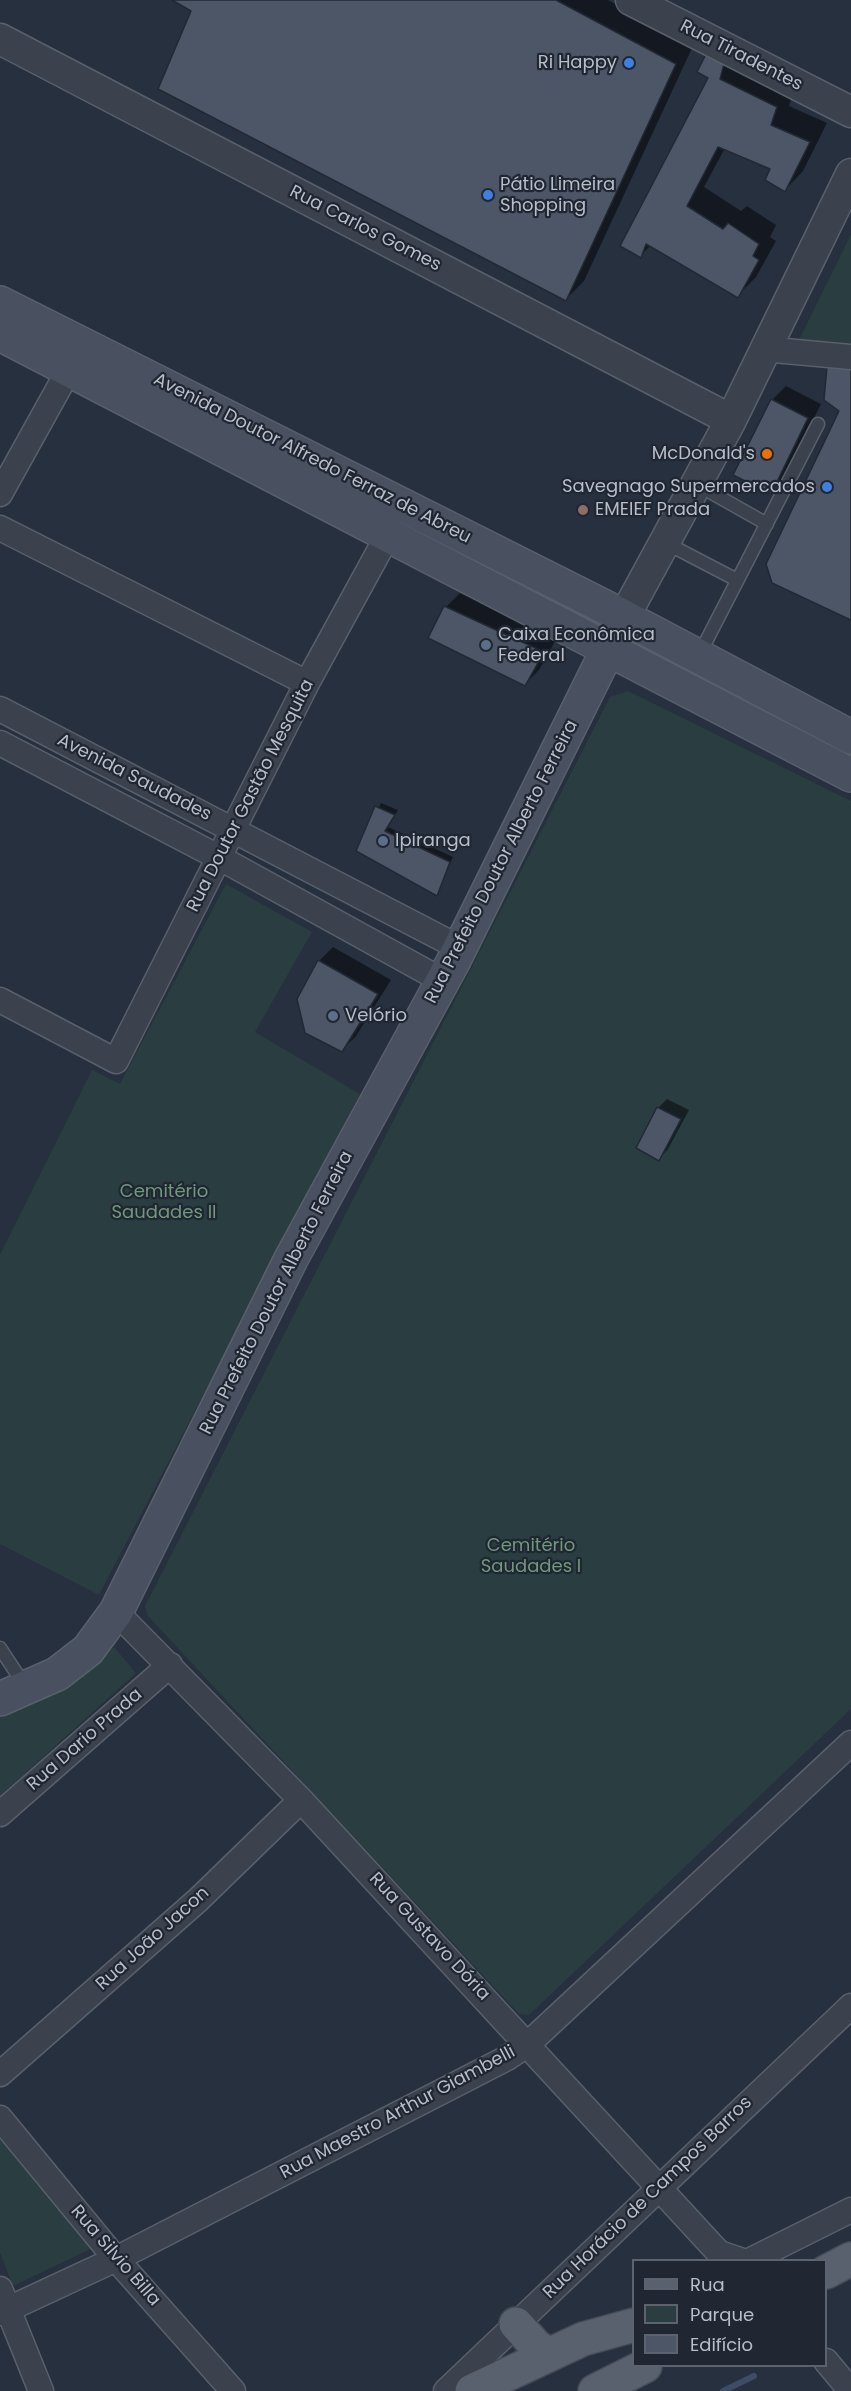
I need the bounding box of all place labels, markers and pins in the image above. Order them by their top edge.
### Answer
place label: Ri Happy [538,52,617,74]
marker: Ri Happy [622,56,636,70]
place label: Pátio Limeira Shopping [500,174,615,216]
marker: Pátio Limeira Shopping [481,188,495,202]
place label: McDonald's [652,443,755,465]
marker: McDonald's [760,447,774,461]
place label: Savegnago Supermercados [562,476,815,498]
marker: Savegnago Supermercados [820,480,834,494]
place label: EMEIEF Prada [595,499,710,521]
marker: EMEIEF Prada [576,503,590,517]
place label: Caixa Econômica Federal [498,624,655,666]
marker: Caixa Econômica Federal [479,638,493,652]
place label: Ipiranga [395,830,471,852]
marker: Ipiranga [376,834,390,848]
place label: Velório [345,1005,407,1027]
marker: Velório [326,1009,340,1023]

